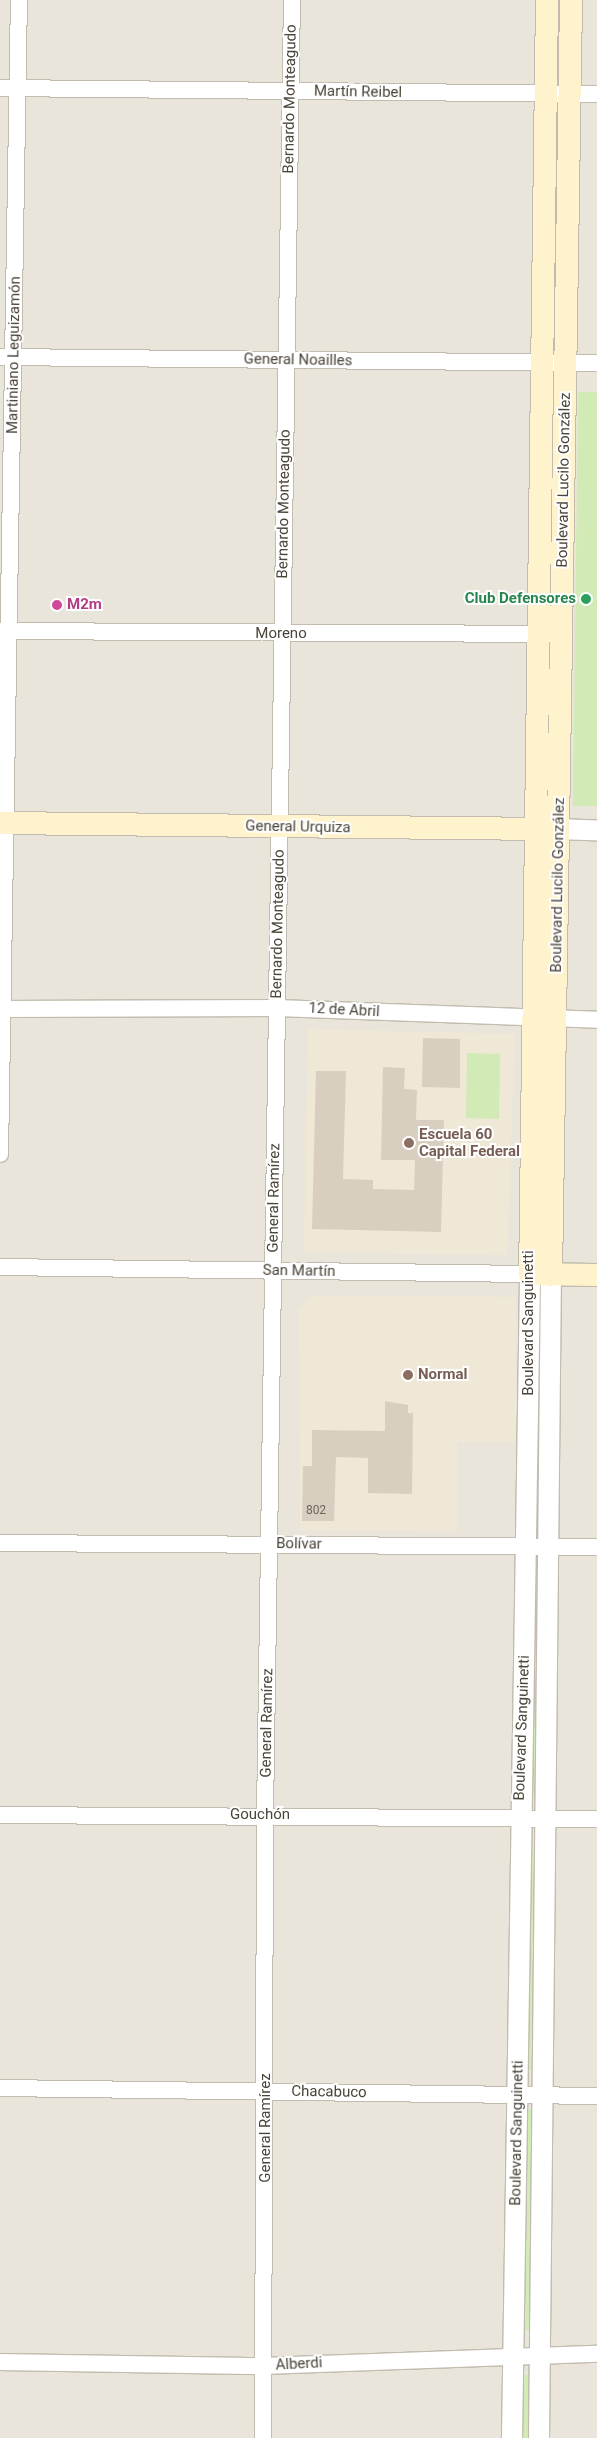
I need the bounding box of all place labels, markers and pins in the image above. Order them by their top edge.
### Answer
place label: Club Defensores [465,590,576,608]
marker: Club Defensores [580,593,592,605]
place label: M2m [67,596,102,614]
marker: M2m [51,599,63,611]
place label: Escuela 60 Capital Federal [419,1125,520,1160]
marker: Escuela 60 Capital Federal [403,1137,415,1149]
place label: Normal [418,1366,468,1384]
marker: Normal [402,1369,414,1381]

